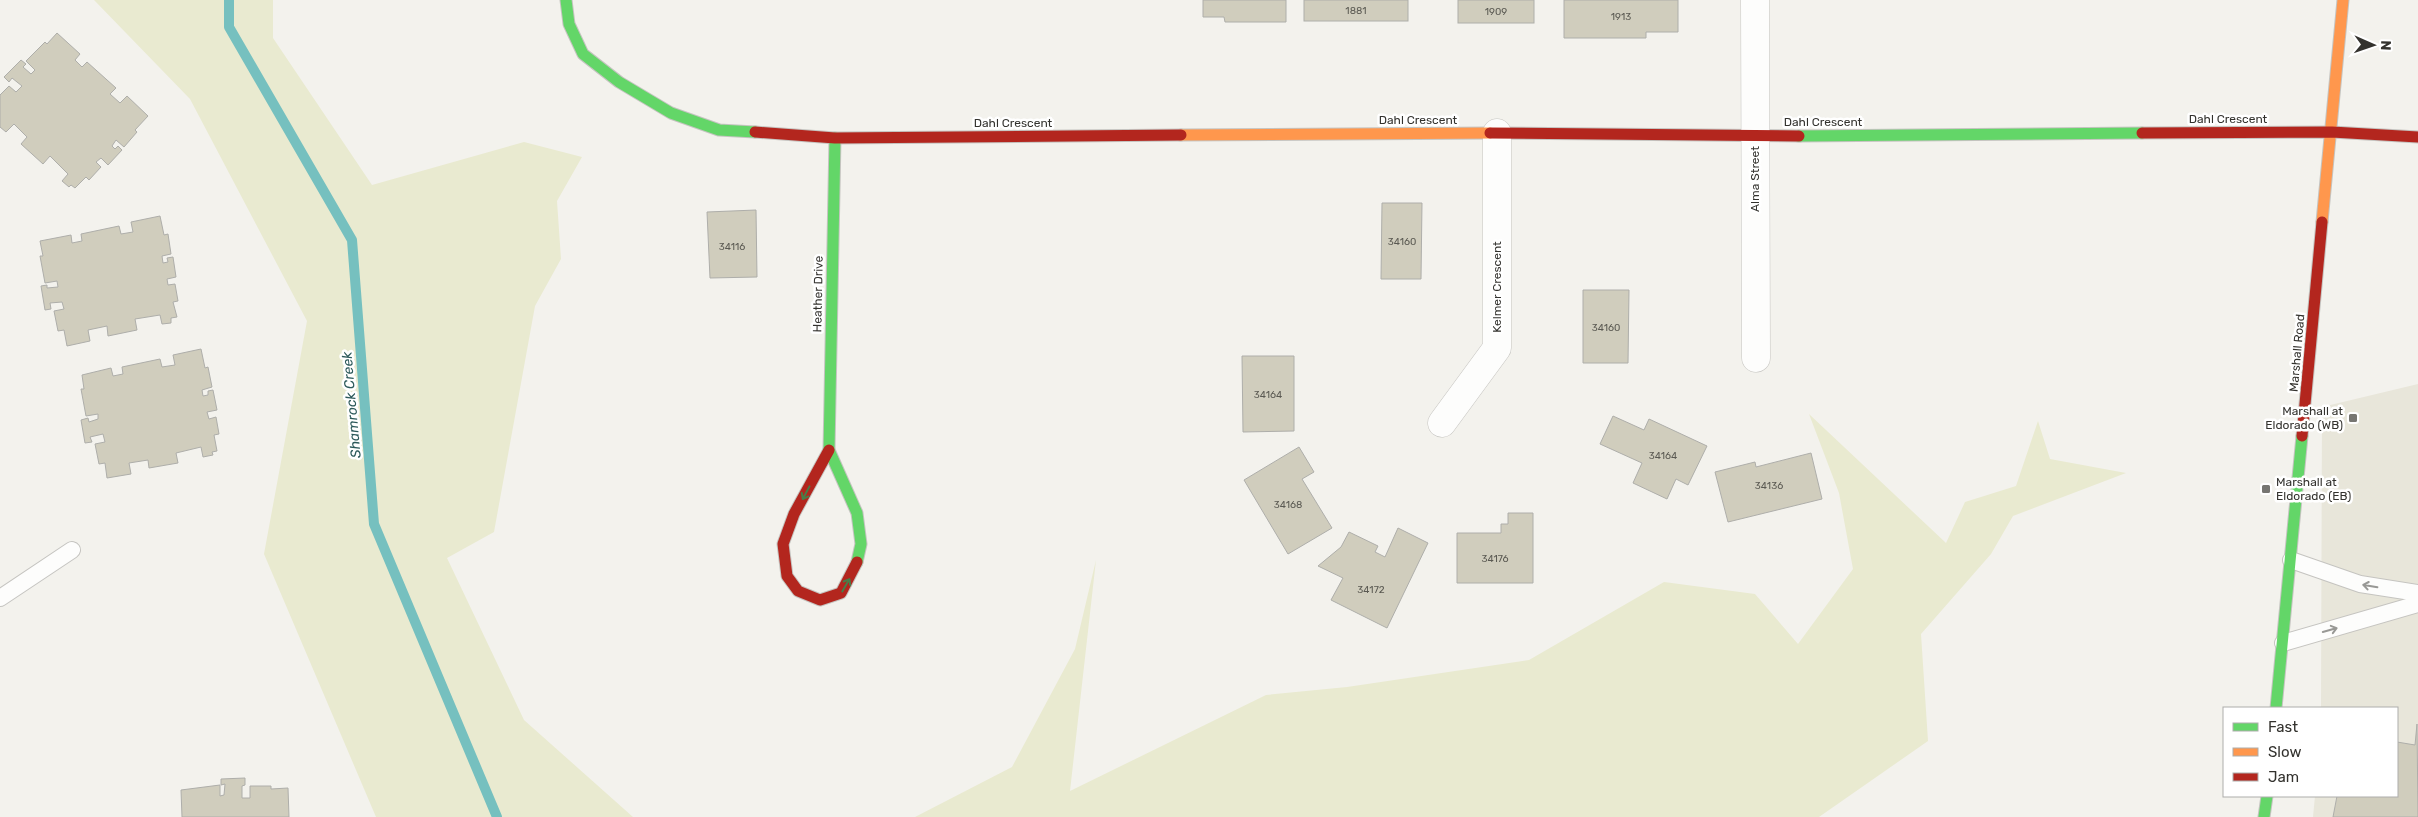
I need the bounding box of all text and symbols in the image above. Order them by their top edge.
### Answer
house number: 1881 [1345,5,1367,17]
house number: 1909 [1485,6,1507,18]
house number: 1913 [1611,11,1631,23]
north arrow [2348,20,2398,70]
text: N [2377,40,2394,51]
street label: Dahl Crescent [2189,112,2268,126]
street label: Dahl Crescent [1379,113,1458,127]
street label: Dahl Crescent [1784,115,1863,129]
street label: Dahl Crescent [974,116,1053,130]
street label: Alma Street [1748,146,1762,212]
house number: 34160 [1388,236,1416,248]
house number: 34116 [719,241,745,253]
street label: Kelmer Crescent [1490,241,1504,333]
street label: Heather Drive [810,255,826,332]
street label: Marshall Road [2287,314,2307,392]
house number: 34160 [1592,322,1620,334]
water label: Shamrock Creek [338,350,365,459]
house number: 34164 [1254,389,1282,401]
place label: Marshall at Eldorado (WB) [2265,404,2343,432]
marker: Marshall at Eldorado (WB) [2347,412,2359,424]
house number: 34164 [1649,450,1677,462]
place label: Marshall at Eldorado (EB) [2276,475,2351,503]
house number: 34136 [1755,480,1783,492]
marker: Marshall at Eldorado (EB) [2260,483,2272,495]
one-way arrow [800,485,810,499]
house number: 34168 [1274,499,1302,511]
house number: 34176 [1481,553,1509,565]
one-way arrow [842,578,852,592]
one-way arrow [2362,580,2378,590]
house number: 34172 [1357,584,1385,596]
one-way arrow [2321,624,2337,634]
legend [2223,707,2398,797]
text: Fast [2268,718,2298,736]
text: Slow [2268,743,2301,761]
text: Jam [2268,768,2299,786]

